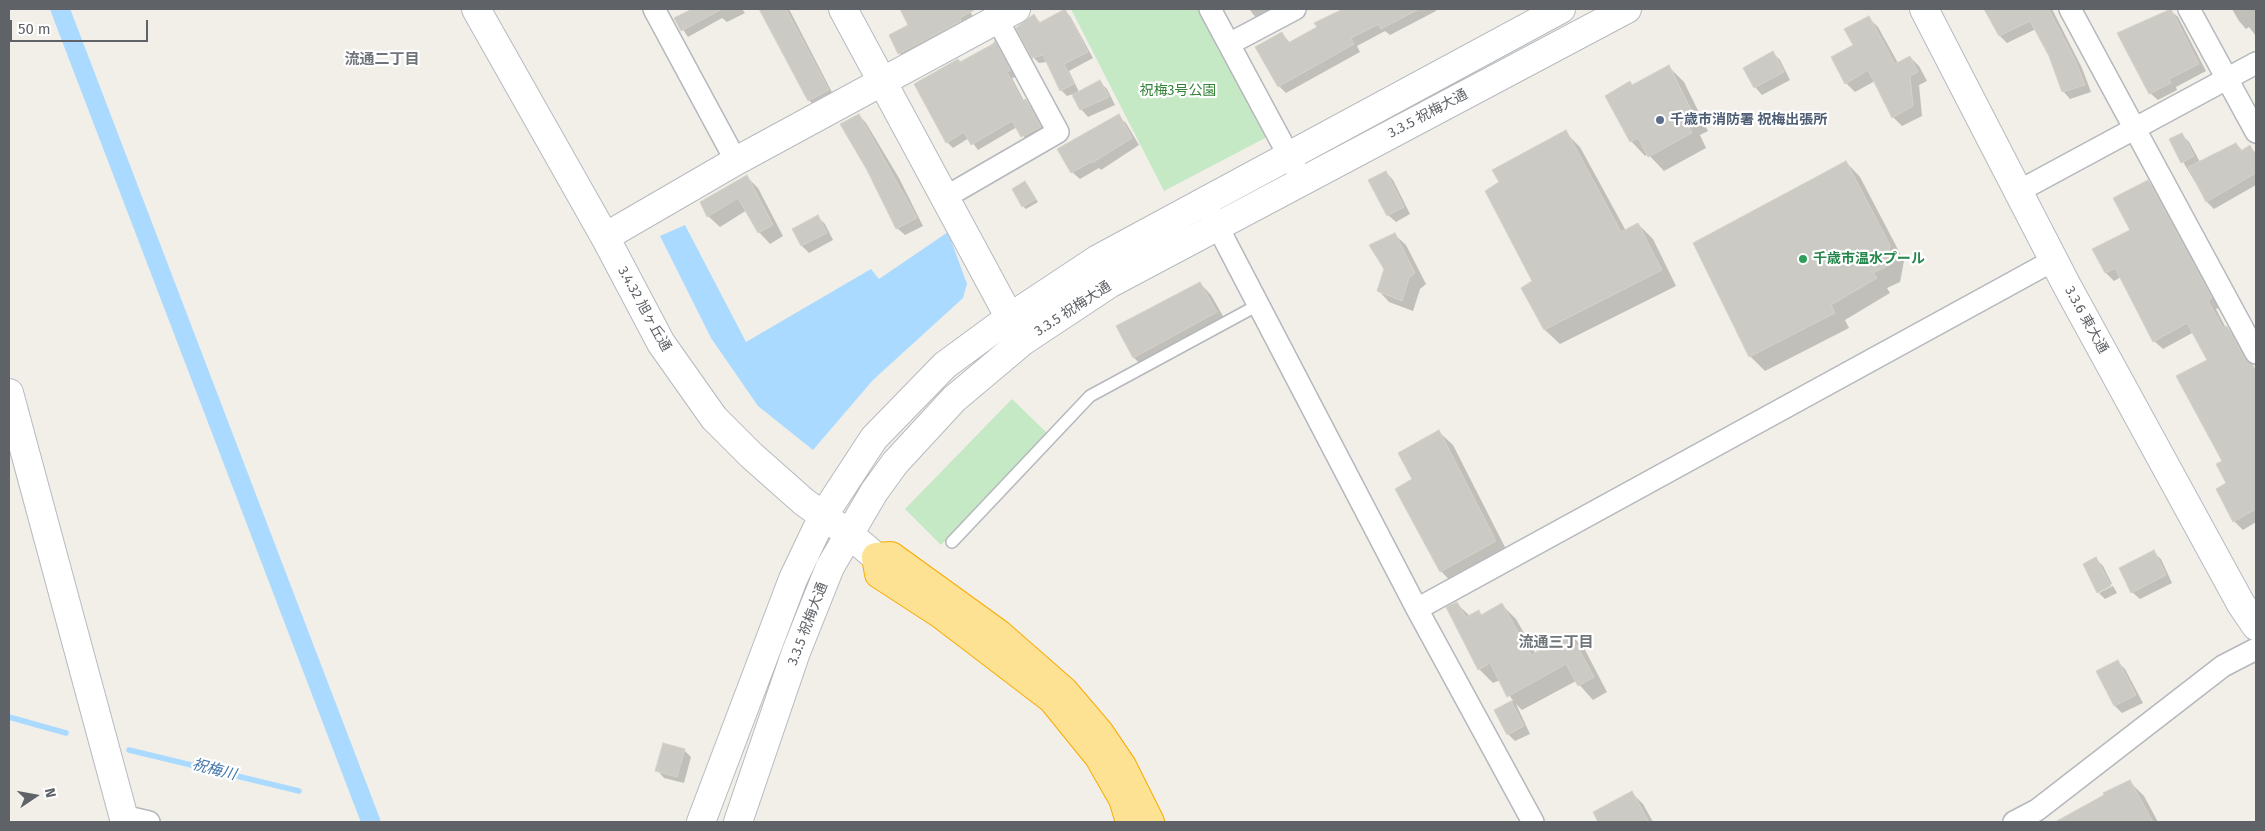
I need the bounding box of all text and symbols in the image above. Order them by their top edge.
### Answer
scale bar [12,10,150,42]
text: 50 m [18,20,51,38]
district label: 流通二丁目 [345,51,419,69]
park label: 祝梅3号公園 [1140,83,1216,99]
street label: 3.3.5 祝梅大通 [1385,86,1471,142]
place label: 千歳市消防署 祝梅出張所 [1670,112,1827,128]
marker: 千歳市消防署 祝梅出張所 [1654,114,1666,126]
place label: 千歳市温水プール [1813,251,1925,267]
marker: 千歳市温水プール [1797,253,1809,265]
street label: 3.4.32 旭ヶ丘通 [614,264,674,354]
street label: 3.3.5 祝梅大通 [1032,278,1114,340]
street label: 3.3.6 東大通 [2061,284,2111,356]
street label: 3.3.5 祝梅大通 [784,580,832,668]
district label: 流通三丁目 [1519,634,1593,652]
water label: 祝梅川 [190,756,238,784]
north arrow [10,771,60,821]
text: N [41,786,59,799]

